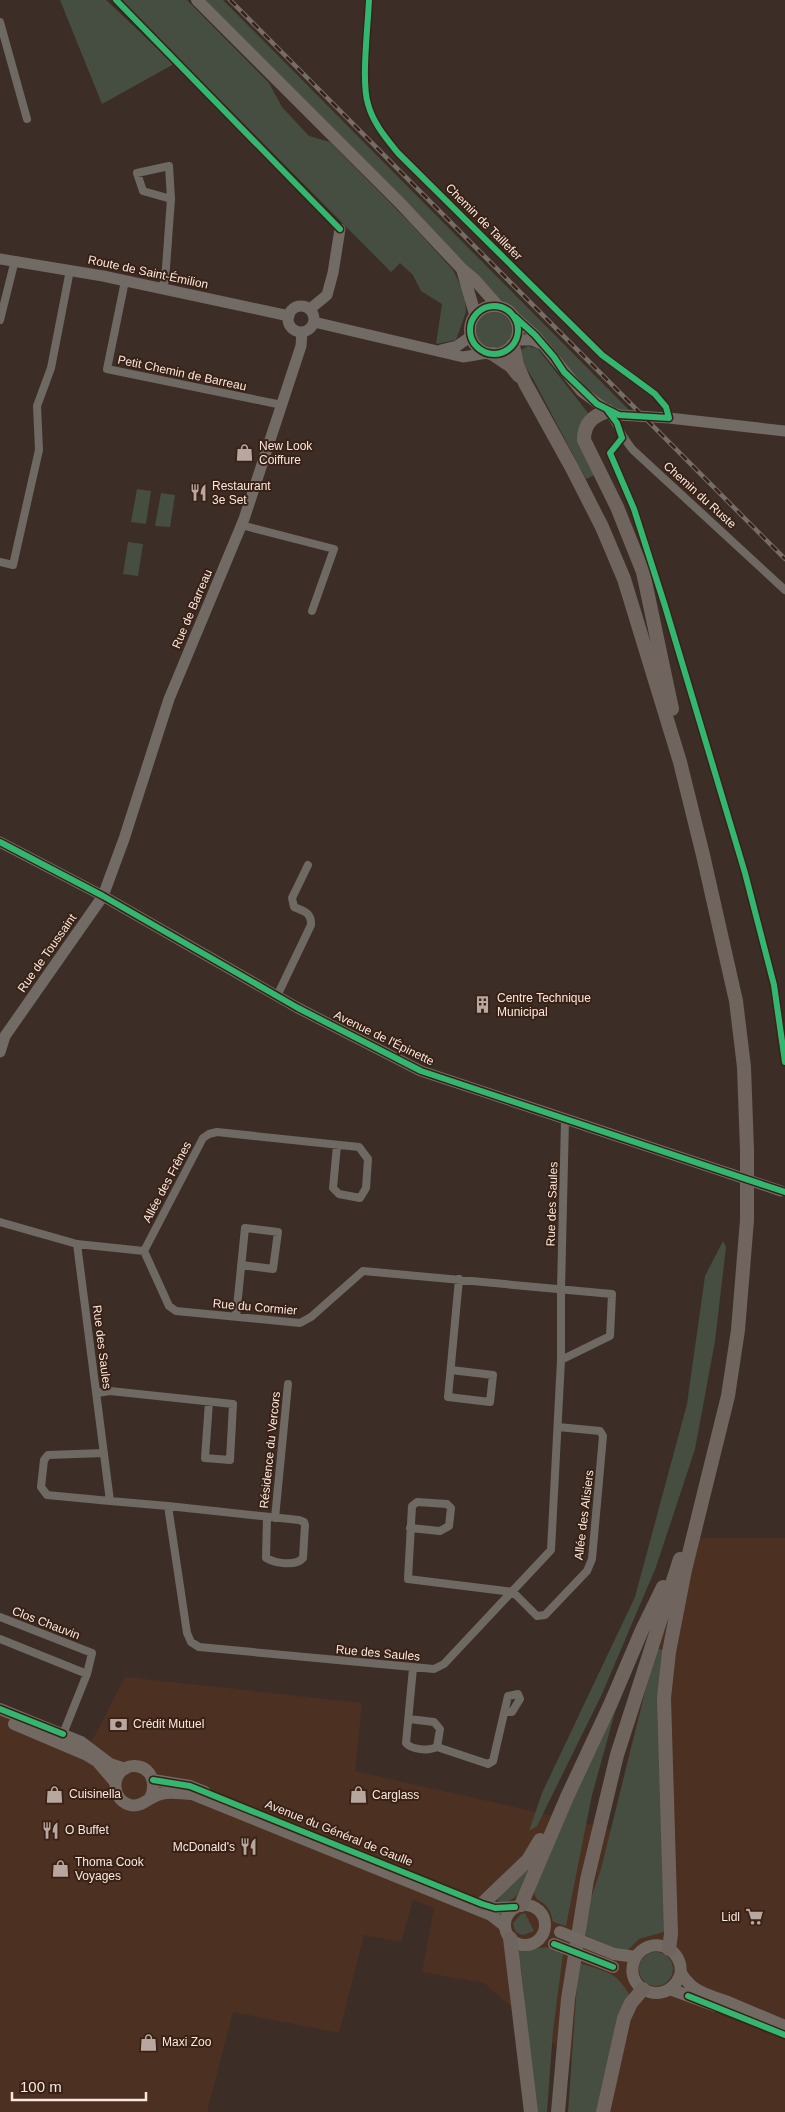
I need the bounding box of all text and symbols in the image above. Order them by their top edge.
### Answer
street label: Chemin de Taillefer [443,181,525,263]
street label: Route de Saint-Émilion [87,251,210,292]
street label: Petit Chemin de Barreau [116,352,248,394]
place label: New Look Coiffure [259,439,313,467]
shop icon: New Look Coiffure [235,443,255,463]
street label: Chemin du Ruste [661,459,739,531]
place label: Restaurant 3e Set [212,479,271,507]
restaurant icon: Restaurant 3e Set [188,483,208,503]
street label: Rue de Barreau [169,567,215,651]
street label: Rue de Toussaint [15,911,80,995]
place label: Centre Technique Municipal [497,991,591,1019]
building icon: Centre Technique Municipal [473,995,493,1015]
street label: Avenue de l'Épinette [332,1007,437,1068]
street label: Allée des Frênes [140,1139,194,1225]
street label: Rue des Saules [544,1161,560,1247]
street label: Rue du Cormier [212,1296,298,1318]
street label: Rue des Saules [90,1304,114,1390]
street label: Résidence du Vercors [257,1391,283,1509]
street label: Allée des Alisiers [572,1469,596,1561]
street label: Clos Chauvin [10,1604,82,1642]
street label: Rue des Saules [335,1642,421,1664]
bank icon: Crédit Mutuel [109,1714,129,1734]
place label: Crédit Mutuel [133,1717,204,1731]
shop icon: Cuisinella [45,1784,65,1804]
shop icon: Carglass [348,1785,368,1805]
place label: Cuisinella [69,1787,121,1801]
place label: Carglass [372,1788,419,1802]
street label: Avenue du Général de Gaulle [263,1797,415,1869]
restaurant icon: O Buffet [41,1820,61,1840]
place label: O Buffet [65,1823,109,1837]
restaurant icon: McDonald's [239,1837,259,1857]
place label: McDonald's [173,1840,235,1854]
place label: Thoma Cook Voyages [75,1855,145,1883]
shop icon: Thoma Cook Voyages [51,1859,71,1879]
supermarket icon: Lidl [744,1907,764,1927]
place label: Lidl [721,1910,740,1924]
shop icon: Maxi Zoo [138,2032,158,2052]
place label: Maxi Zoo [162,2035,212,2049]
scale bar [12,2070,146,2102]
text: 100 m [20,2078,62,2095]

